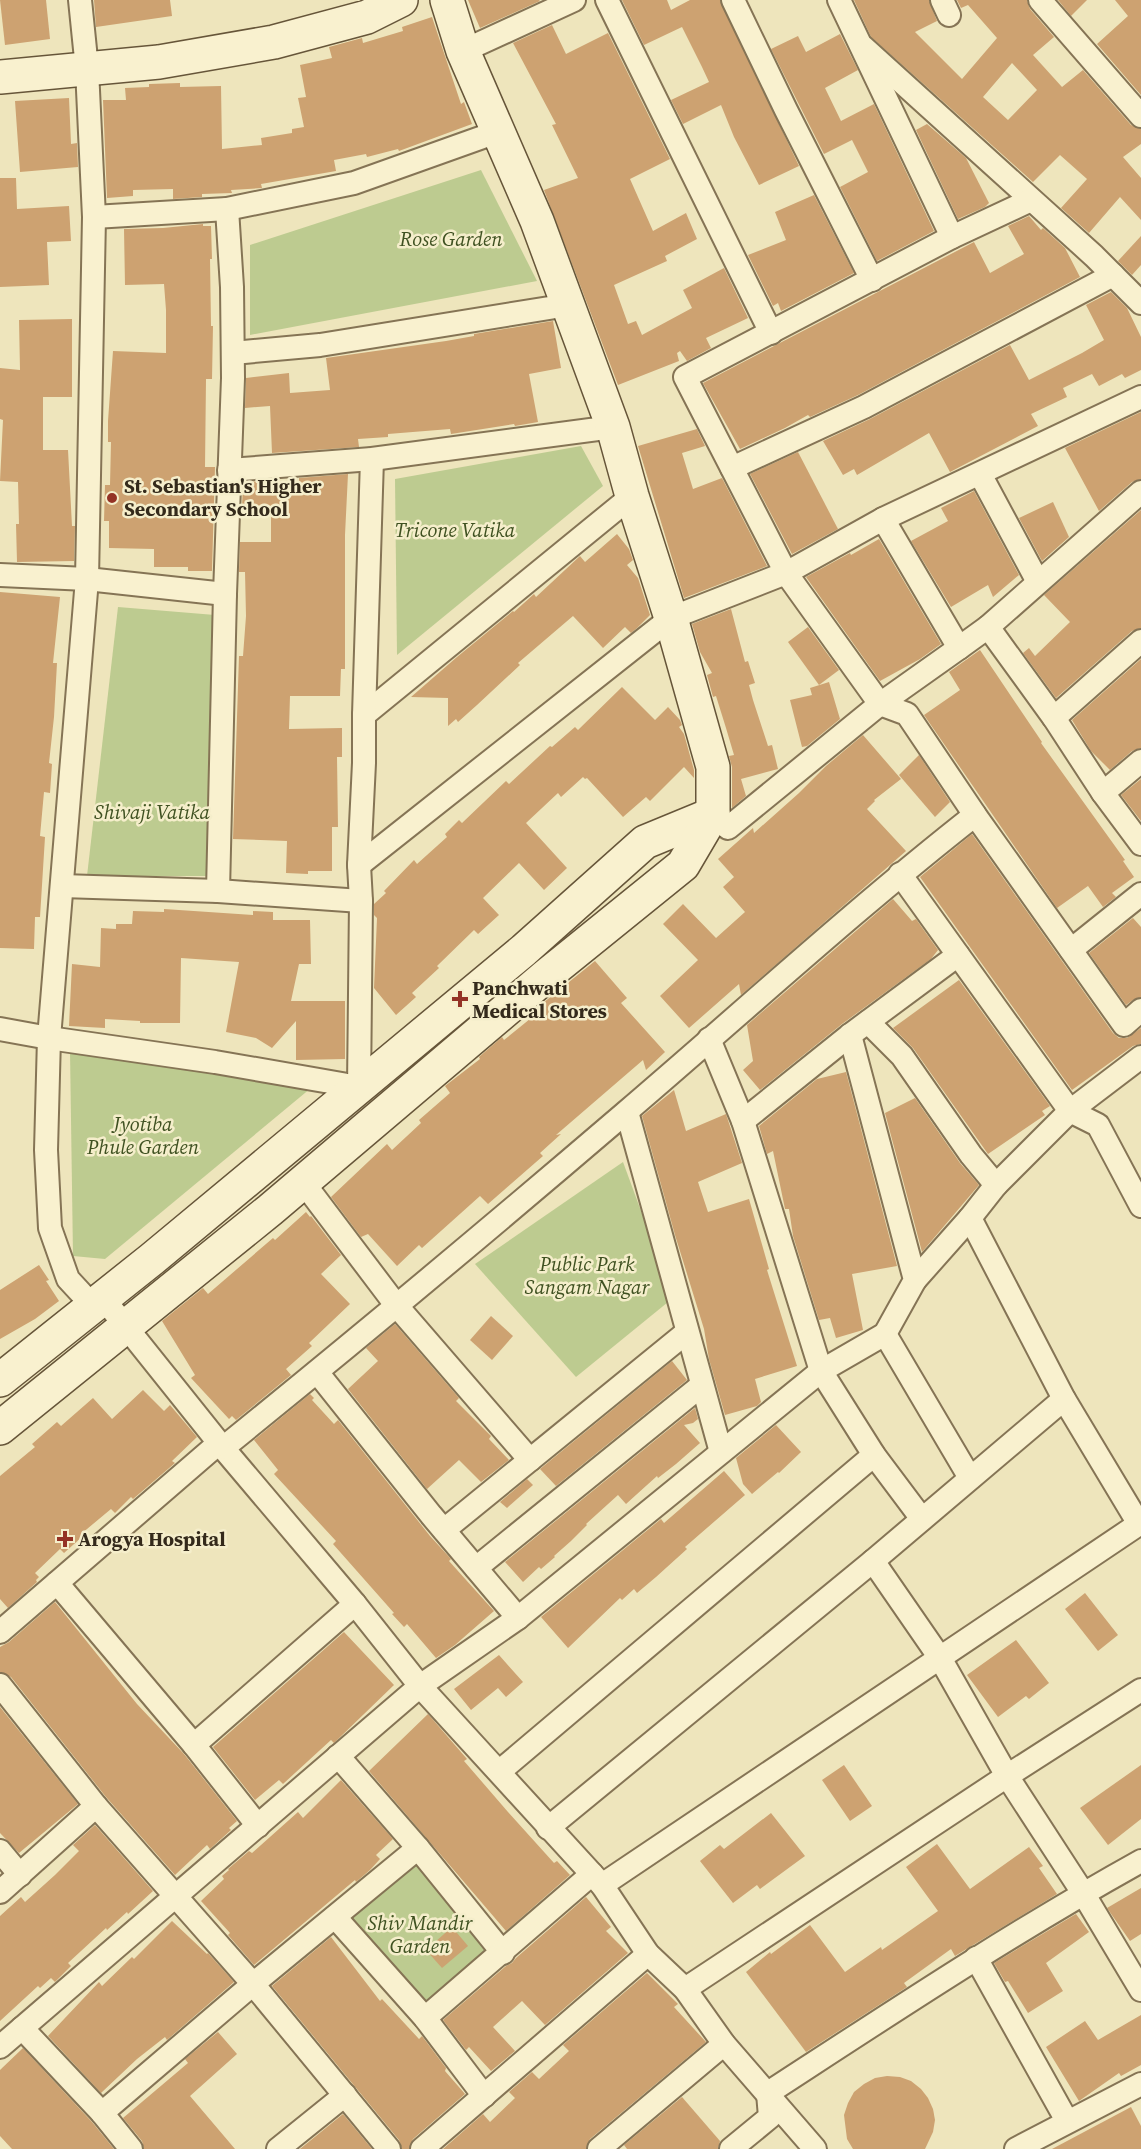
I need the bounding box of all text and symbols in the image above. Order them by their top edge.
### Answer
park label: Rose Garden [399,225,503,253]
place label: St. Sebastian's Higher Secondary School [124,472,322,523]
marker: St. Sebastian's Higher Secondary School [105,491,119,505]
park label: Tricone Vatika [395,516,516,544]
park label: Shivaji Vatika [94,798,211,826]
place label: Panchwati Medical Stores [472,974,607,1025]
marker: Panchwati Medical Stores [453,992,467,1006]
park label: Jyotiba Phule Garden [86,1110,200,1161]
park label: Public Park Sangam Nagar [525,1250,650,1301]
place label: Arogya Hospital [78,1525,226,1553]
marker: Arogya Hospital [56,1530,74,1548]
park label: Shiv Mandir Garden [367,1909,474,1960]

